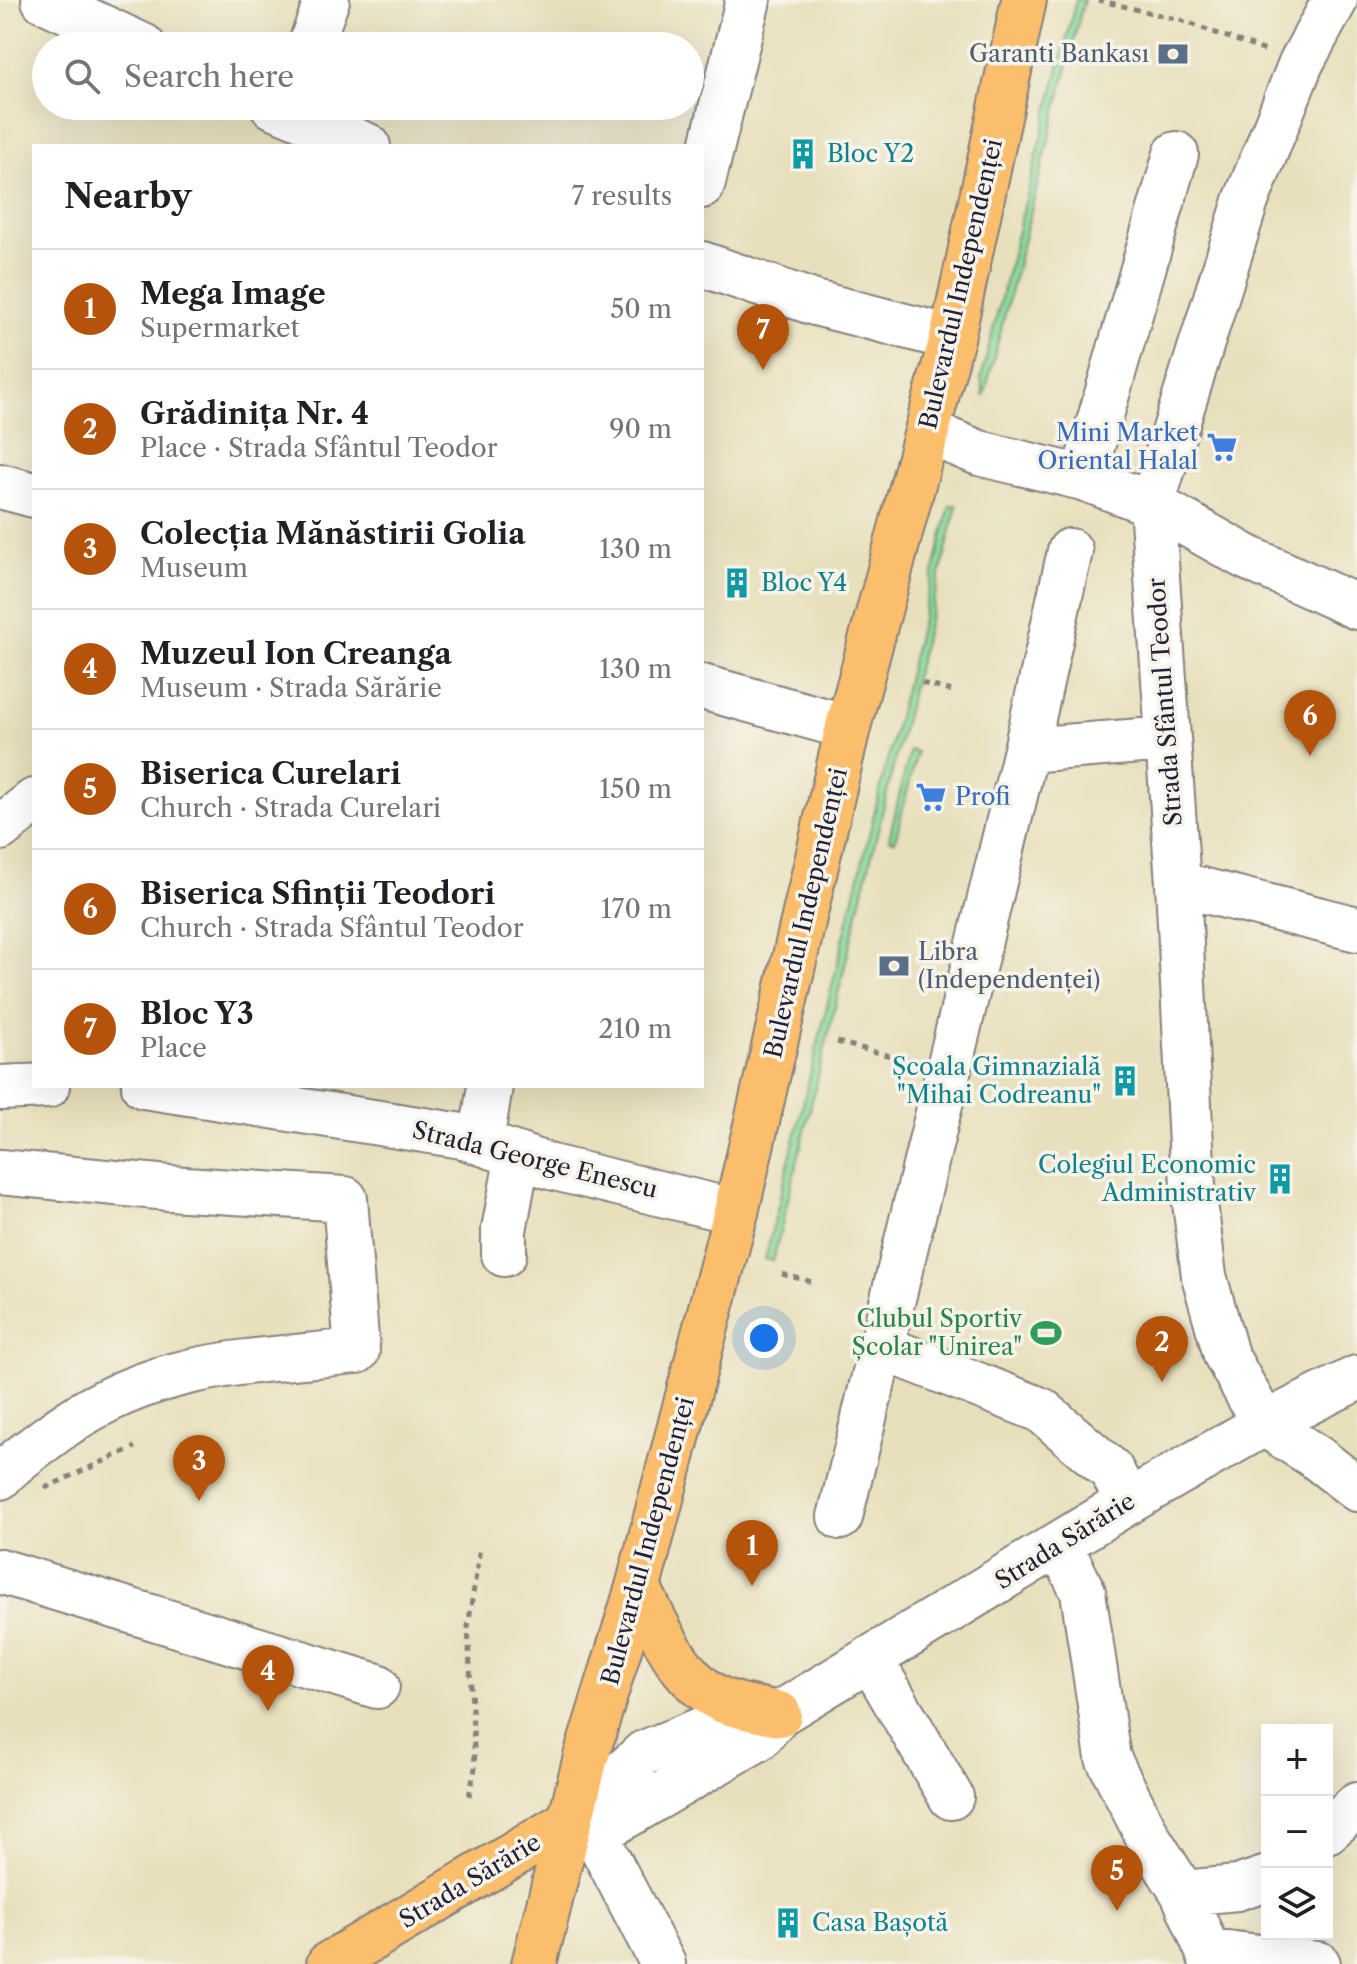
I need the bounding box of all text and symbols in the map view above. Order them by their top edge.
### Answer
search box [32,32,704,120]
bank icon: Garanti Bankası [1156,37,1190,71]
place label: Garanti Bankası [969,39,1149,68]
icon: search [60,54,104,98]
text: Search here [124,58,294,95]
street label: Bulevardul Independenței [913,136,1008,432]
building icon: Bloc Y2 [786,137,820,171]
place label: Bloc Y2 [827,139,914,168]
text: Nearby [64,175,192,217]
text: 7 results [572,180,672,212]
text: Mega Image [140,275,326,312]
text: 1 [84,293,96,325]
text: 50 m [610,293,672,325]
pin: 7 [737,304,789,370]
text: Supermarket [140,312,300,344]
text: Grădinița Nr. 4 [140,395,369,432]
text: 2 [82,413,98,445]
text: 90 m [609,413,672,445]
place label: Mini Market Oriental Halal [1038,418,1199,475]
supermarket icon: Mini Market Oriental Halal [1205,430,1239,464]
text: Place · Strada Sfântul Teodor [140,432,498,464]
text: Colecția Mănăstirii Golia [140,515,526,552]
text: 3 [83,533,97,565]
text: 130 m [599,533,672,565]
text: Museum [140,552,248,584]
building icon: Bloc Y4 [720,566,754,600]
place label: Bloc Y4 [761,568,847,597]
street label: Strada Sfântul Teodor [1141,577,1188,827]
text: Muzeul Ion Creanga [140,635,452,672]
text: 4 [82,653,98,685]
text: 130 m [599,653,672,685]
text: Museum · Strada Sărărie [140,672,442,704]
pin: 6 [1284,690,1336,756]
text: Biserica Curelari [140,755,401,792]
street label: Bulevardul Independenței [758,765,853,1061]
text: 5 [83,773,97,805]
text: 150 m [599,773,672,805]
supermarket icon: Profi [914,780,948,814]
place label: Profi [955,782,1010,811]
text: Church · Strada Curelari [140,792,441,824]
text: Biserica Sfinții Teodori [140,875,495,912]
text: 6 [82,893,98,925]
text: 170 m [601,893,672,925]
text: Church · Strada Sfântul Teodor [140,912,524,944]
place label: Libra (Independenței) [918,937,1100,994]
bank icon: Libra (Independenței) [877,949,911,983]
text: Bloc Y3 [140,995,254,1032]
text: 7 [83,1013,97,1045]
text: 210 m [599,1013,672,1045]
text: Place [140,1032,207,1064]
place label: Școala Gimnazială "Mihai Codreanu" [892,1052,1101,1109]
building icon: Școala Gimnazială "Mihai Codreanu" [1108,1064,1142,1098]
street label: Strada George Enescu [410,1115,661,1204]
place label: Colegiul Economic Administrativ [1038,1150,1257,1207]
building icon: Colegiul Economic Administrativ [1263,1162,1297,1196]
place label: Clubul Sportiv Școlar "Unirea" [851,1304,1023,1361]
sports icon: Clubul Sportiv Școlar "Unirea" [1029,1316,1063,1350]
pin: 2 [1136,1316,1188,1382]
your location [744,1318,784,1358]
street label: Bulevardul Independenței [595,1394,700,1688]
pin: 3 [173,1435,225,1501]
street label: Strada Sărărie [989,1486,1140,1595]
pin: 1 [726,1520,778,1586]
pin: 4 [242,1645,294,1711]
map controls [1261,1724,1333,1940]
button: + [1261,1724,1333,1796]
button: − [1261,1796,1333,1868]
street label: Strada Sărărie [394,1827,545,1934]
pin: 5 [1091,1845,1143,1911]
button: layers [1261,1868,1333,1940]
building icon: Casa Bașotă [771,1906,805,1940]
place label: Casa Bașotă [812,1908,948,1937]

